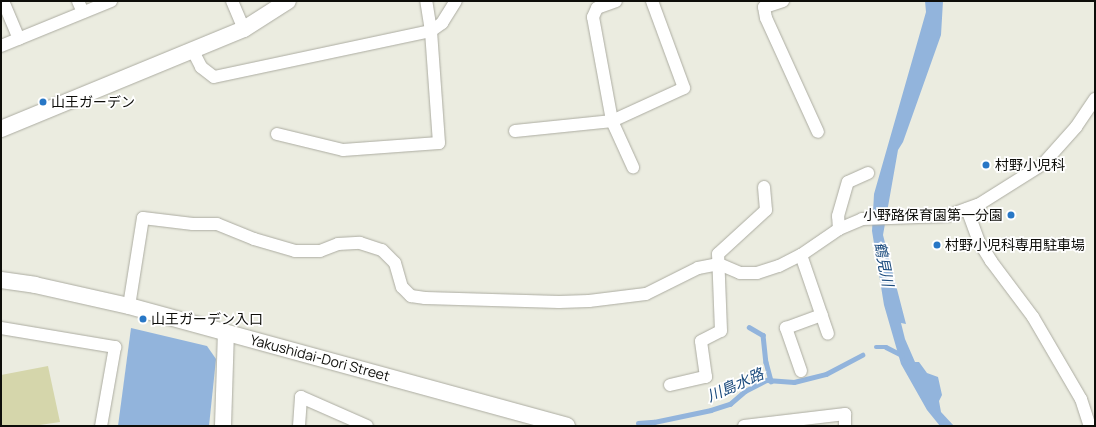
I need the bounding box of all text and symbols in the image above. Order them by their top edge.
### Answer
place label: 山王ガーデン [51,94,135,110]
marker: 山王ガーデン [38,97,48,107]
place label: 村野小児科 [995,157,1065,173]
marker: 村野小児科 [980,159,992,171]
place label: 小野路保育園第一分園 [863,207,1003,223]
marker: 小野路保育園第一分園 [1006,210,1016,220]
place label: 村野小児科専用駐車場 [945,237,1085,253]
water label: 鶴見川 [871,240,897,288]
marker: 村野小児科専用駐車場 [932,240,942,250]
place label: 山王ガーデン入口 [151,311,263,327]
marker: 山王ガーデン入口 [138,314,148,324]
street label: Yakushidai-Dori Street [248,331,392,385]
water label: 川島水路 [704,365,766,405]

